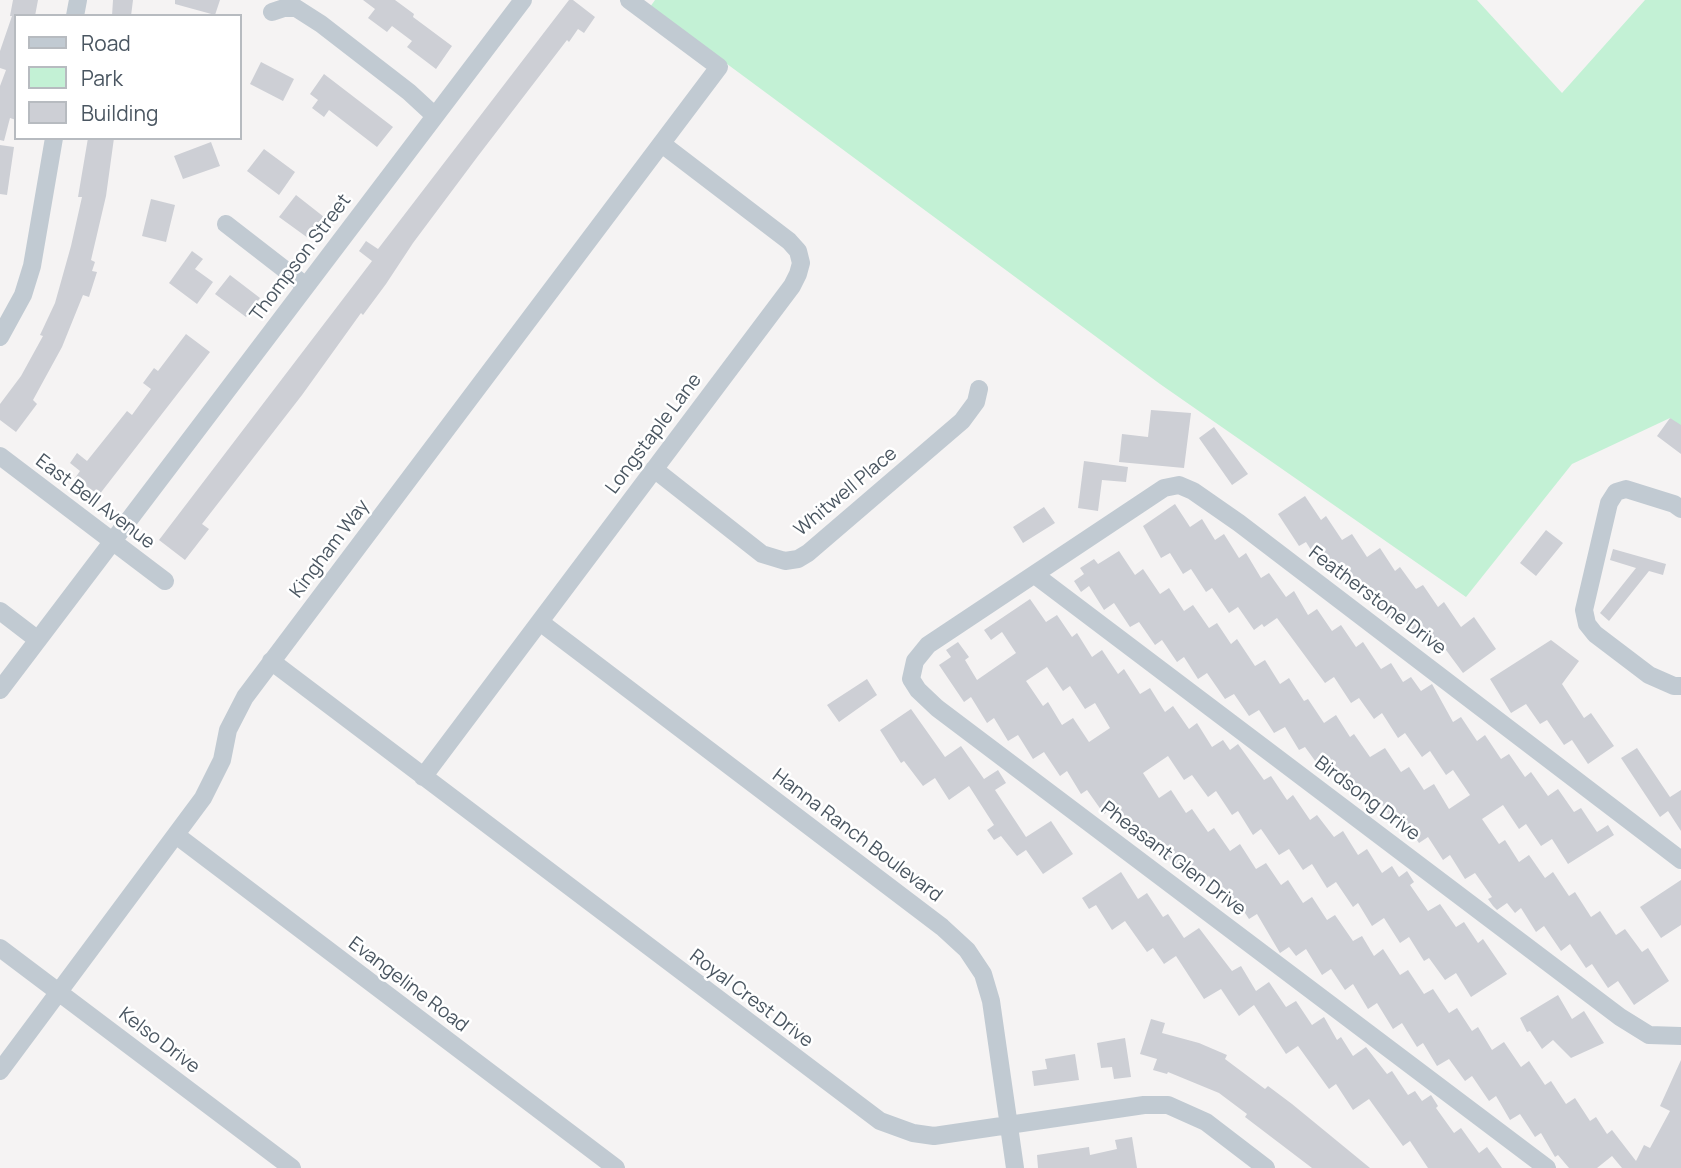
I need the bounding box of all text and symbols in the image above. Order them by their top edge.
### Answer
legend [14,14,242,140]
text: Road [81,29,131,57]
text: Park [81,64,123,92]
text: Building [81,99,158,127]
street label: Thompson Street [246,190,356,326]
street label: Longstaple Lane [601,369,707,499]
street label: Whitwell Place [790,442,902,542]
street label: East Bell Avenue [31,450,159,554]
street label: Kingham Way [286,495,374,603]
street label: Featherstone Drive [1304,542,1450,660]
street label: Birdsong Drive [1310,752,1424,846]
street label: Hanna Ranch Boulevard [768,765,946,907]
street label: Pheasant Glen Drive [1096,797,1250,921]
street label: Evangeline Road [344,933,472,1037]
street label: Royal Crest Drive [685,945,817,1053]
street label: Kelso Drive [114,1003,204,1079]

